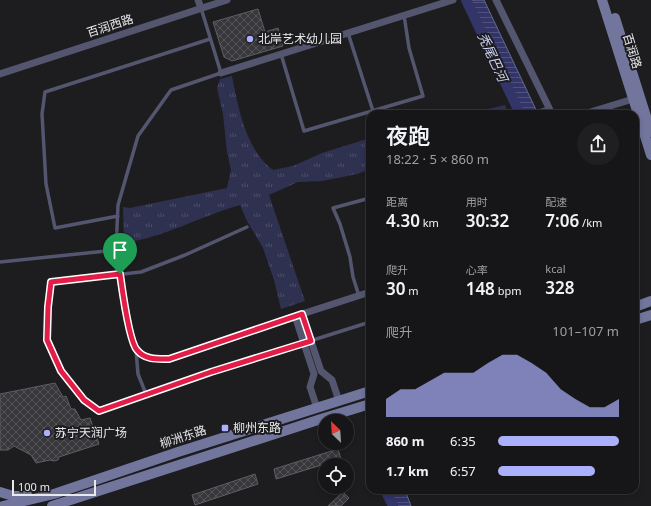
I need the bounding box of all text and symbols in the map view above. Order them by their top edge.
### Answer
street label: 百润西路 [84,10,135,41]
place label: 北岸艺术幼儿园 [258,30,342,47]
water label: 秃尾巴河 [474,30,513,87]
street label: 百润路 [619,31,646,71]
marker: 北岸艺术幼儿园 [245,34,255,44]
text: 夜跑 [386,120,430,150]
button: share [577,123,619,165]
text: 18:22 · 5 × 860 m [386,150,489,168]
text: 距离 [386,194,408,209]
text: 用时 [466,194,488,209]
text: 配速 [545,194,567,209]
text: 4.30 [386,209,420,232]
text: 30:32 [466,209,509,232]
text: 7:06 [545,209,579,232]
text: km [420,215,439,230]
text: /km [579,215,602,230]
pin [103,233,137,274]
icon: arrive [109,239,131,261]
text: kcal [545,261,566,276]
text: 爬升 [386,262,408,277]
text: 心率 [466,262,488,277]
text: 328 [545,276,575,299]
text: 30 [386,277,405,300]
text: 148 [466,277,495,300]
text: m [405,283,419,298]
text: bpm [495,283,522,298]
text: 101–107 m [552,322,619,340]
text: 爬升 [386,323,412,341]
north arrow [318,414,354,450]
map controls [318,414,354,494]
place label: 柳州东路 [233,419,281,436]
street label: 柳洲东路 [157,421,208,452]
marker: 柳州东路 [220,423,230,433]
place label: 苏宁天润广场 [55,424,127,441]
marker: 苏宁天润广场 [42,428,52,438]
text: 860 m [386,432,424,450]
text: 6:35 [450,432,476,450]
button: locate [318,458,354,494]
text: 1.7 km [386,462,429,480]
text: 6:57 [450,462,476,480]
scale bar [12,478,96,497]
text: 100 m [18,479,50,494]

